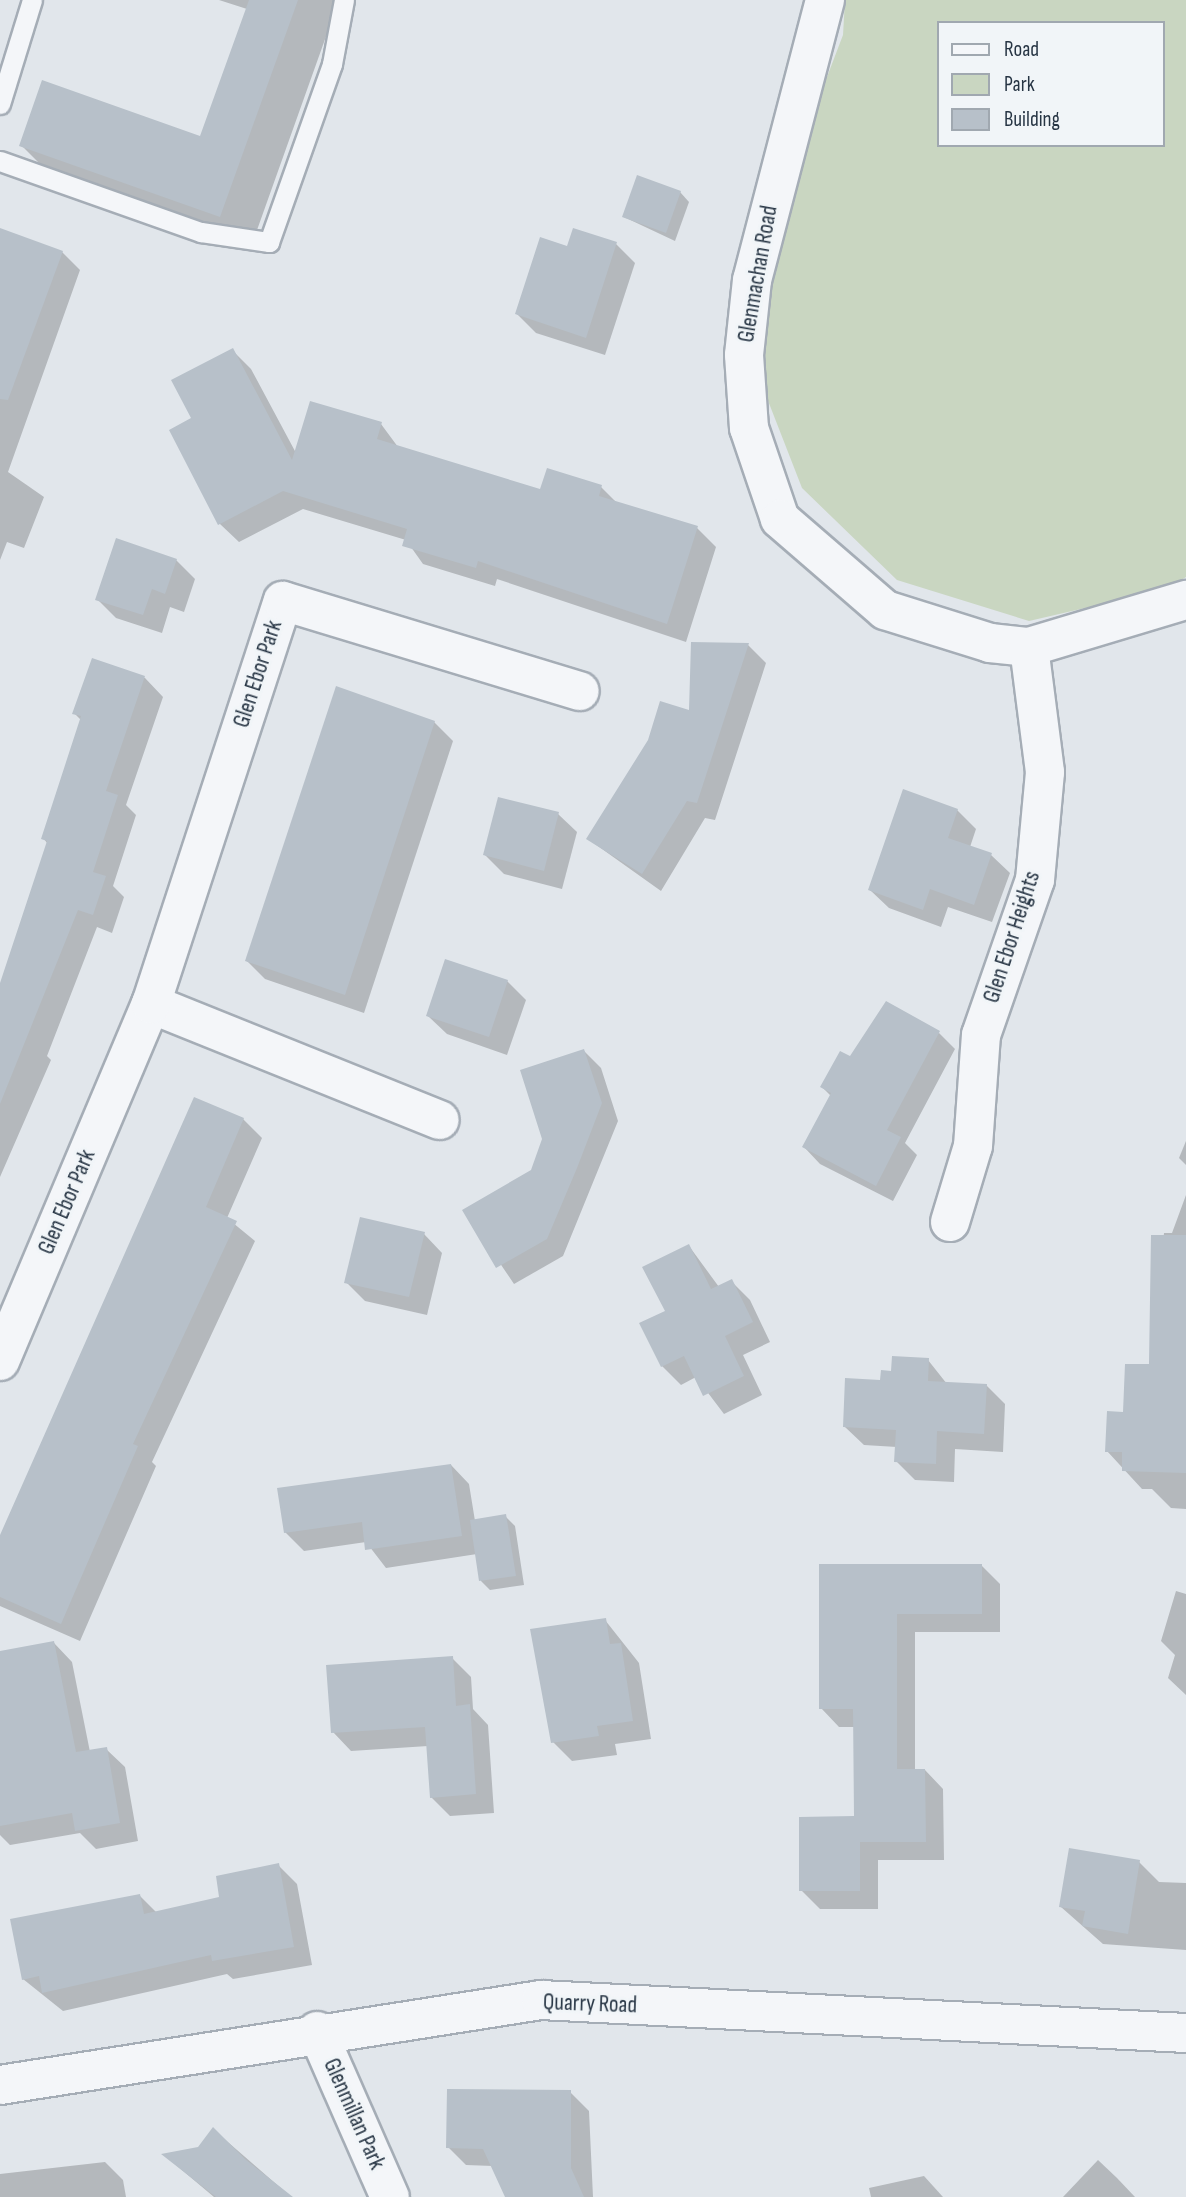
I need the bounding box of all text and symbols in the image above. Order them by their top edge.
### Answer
legend [937,21,1165,147]
text: Road [1004,37,1039,62]
text: Park [1004,72,1035,97]
text: Building [1004,107,1060,132]
street label: Glenmachan Road [732,204,784,344]
street label: Glen Ebor Park [228,617,288,731]
street label: Glen Ebor Heights [978,868,1046,1006]
street label: Glen Ebor Park [33,1146,101,1258]
street label: Quarry Road [543,1989,637,2019]
street label: Glenmillan Park [317,2054,391,2174]

